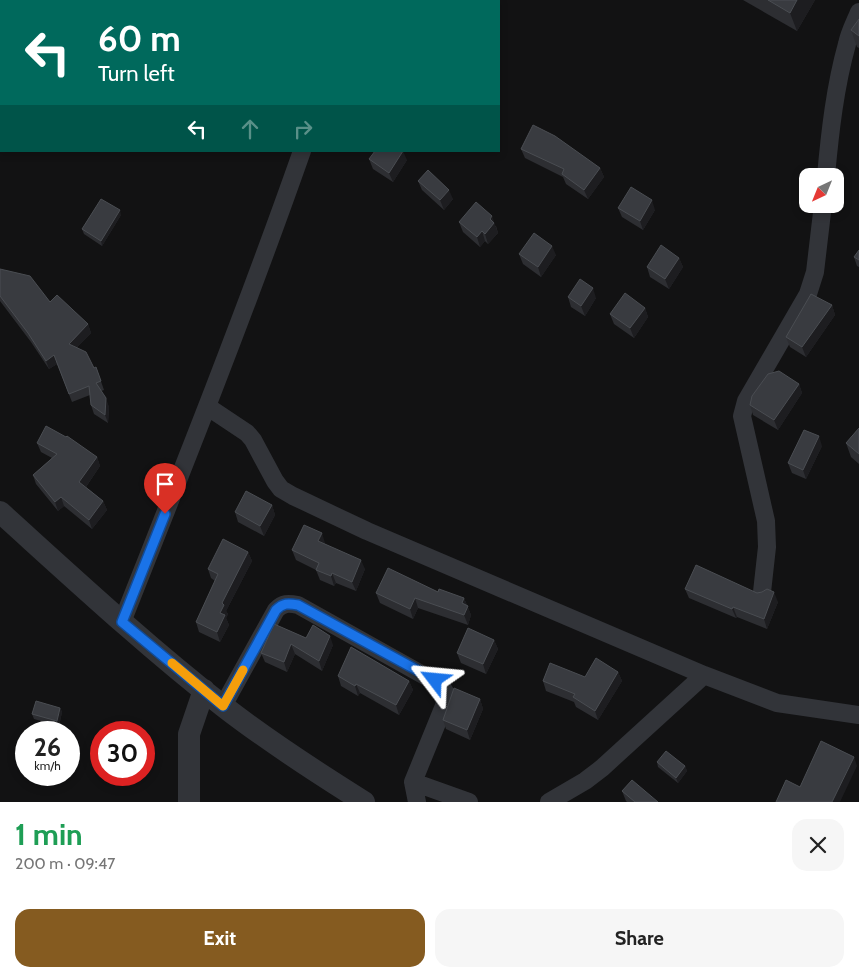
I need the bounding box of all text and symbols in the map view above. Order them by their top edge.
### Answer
text: 60 m [98,17,181,60]
icon: left [15,20,80,85]
text: Turn left [98,60,175,87]
icon: left [183,115,211,143]
icon: ahead [236,115,264,143]
icon: right [289,115,317,143]
north arrow [799,168,844,212]
map controls [799,168,844,213]
pin [144,463,186,514]
icon: arrive [151,470,179,498]
position arrow [408,653,460,705]
speed limit sign: 30 [90,721,155,786]
text: 26 [34,732,61,762]
text: km/h [34,758,61,773]
text: 1 min [15,816,83,853]
button: close [792,819,844,871]
text: 200 m · 09:47 [15,854,115,873]
button: Exit [15,909,425,967]
button: Share [435,909,844,967]

